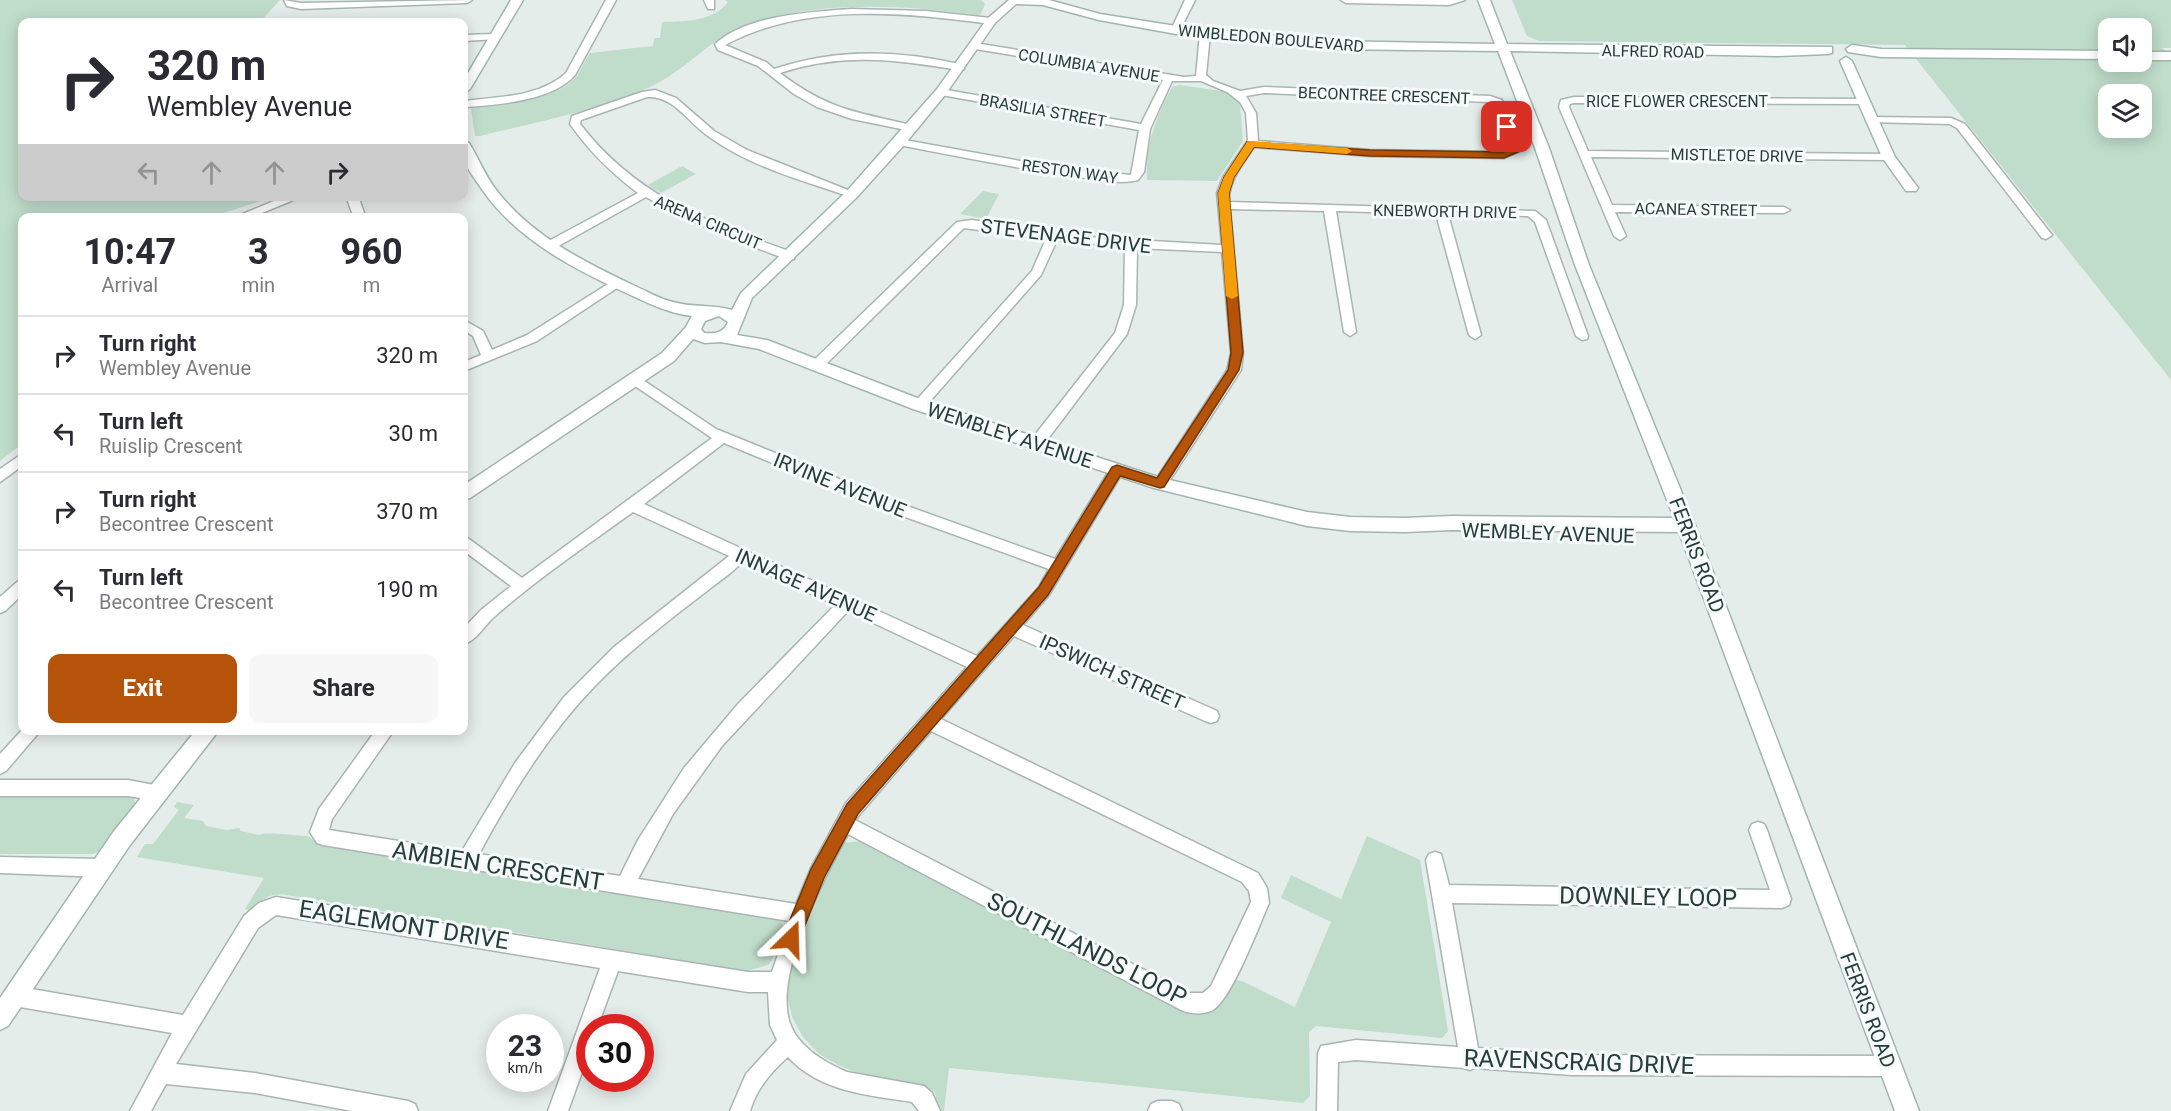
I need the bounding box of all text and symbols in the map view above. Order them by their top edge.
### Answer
map controls [2098,18,2152,138]
button: sound [2098,18,2152,72]
street label: WIMBLEDON BOULEVARD [1177,21,1365,56]
text: 320 m [147,41,266,90]
street label: ALFRED ROAD [1601,41,1705,62]
icon: right [48,42,126,120]
street label: COLUMBIA AVENUE [1017,45,1161,86]
street label: BECONTREE CRESCENT [1298,83,1471,108]
button: layers [2098,84,2152,138]
street label: BRASILIA STREET [978,90,1108,131]
text: Wembley Avenue [147,91,352,123]
street label: RICE FLOWER CRESCENT [1586,92,1768,111]
pin [1481,101,1532,152]
icon: arrive [1490,110,1523,143]
street label: MISTLETOE DRIVE [1671,145,1803,166]
street label: RESTON WAY [1020,155,1120,188]
icon: left [132,156,165,189]
icon: ahead [195,156,228,189]
icon: ahead [258,156,291,189]
icon: right [321,156,354,189]
street label: ARENA CIRCUIT [651,191,765,254]
street label: ACANEA STREET [1634,199,1758,220]
street label: KNEBWORTH DRIVE [1373,201,1517,222]
street label: STEVENAGE DRIVE [979,214,1153,258]
text: 10:47 [83,231,176,273]
text: 3 [248,231,269,273]
text: 960 [341,231,403,273]
text: Arrival [101,273,158,297]
text: min [242,273,275,297]
text: m [363,273,380,297]
text: Turn right [99,331,196,356]
icon: right [48,339,81,372]
text: 320 m [376,343,438,368]
text: Wembley Avenue [99,356,251,380]
street label: WEMBLEY AVENUE [924,397,1096,473]
text: Turn left [99,409,183,434]
icon: left [48,417,81,450]
text: 30 m [389,421,438,446]
text: Ruislip Crescent [99,434,243,458]
street label: IRVINE AVENUE [770,447,910,523]
text: Turn right [99,487,196,512]
street label: FERRIS ROAD [1664,494,1730,616]
icon: right [48,495,81,528]
text: 370 m [376,499,438,524]
text: Becontree Crescent [99,512,274,536]
street label: WEMBLEY AVENUE [1461,518,1635,548]
street label: INNAGE AVENUE [732,543,880,627]
text: Turn left [99,565,183,590]
icon: left [48,573,81,606]
text: 190 m [376,577,438,602]
text: Becontree Crescent [99,590,274,614]
street label: IPSWICH STREET [1036,629,1188,715]
button: Exit [48,654,237,723]
button: Share [249,654,438,723]
street label: AMBIEN CRESCENT [390,835,606,897]
street label: DOWNLEY LOOP [1559,881,1737,913]
street label: SOUTHLANDS LOOP [983,887,1191,1011]
street label: EAGLEMONT DRIVE [297,895,511,955]
position arrow [759,907,823,971]
street label: FERRIS ROAD [1835,949,1901,1071]
speed limit sign: 30 [576,1014,654,1092]
text: 23 [508,1028,542,1063]
street label: RAVENSCRAIG DRIVE [1463,1044,1695,1080]
text: km/h [507,1059,543,1077]

